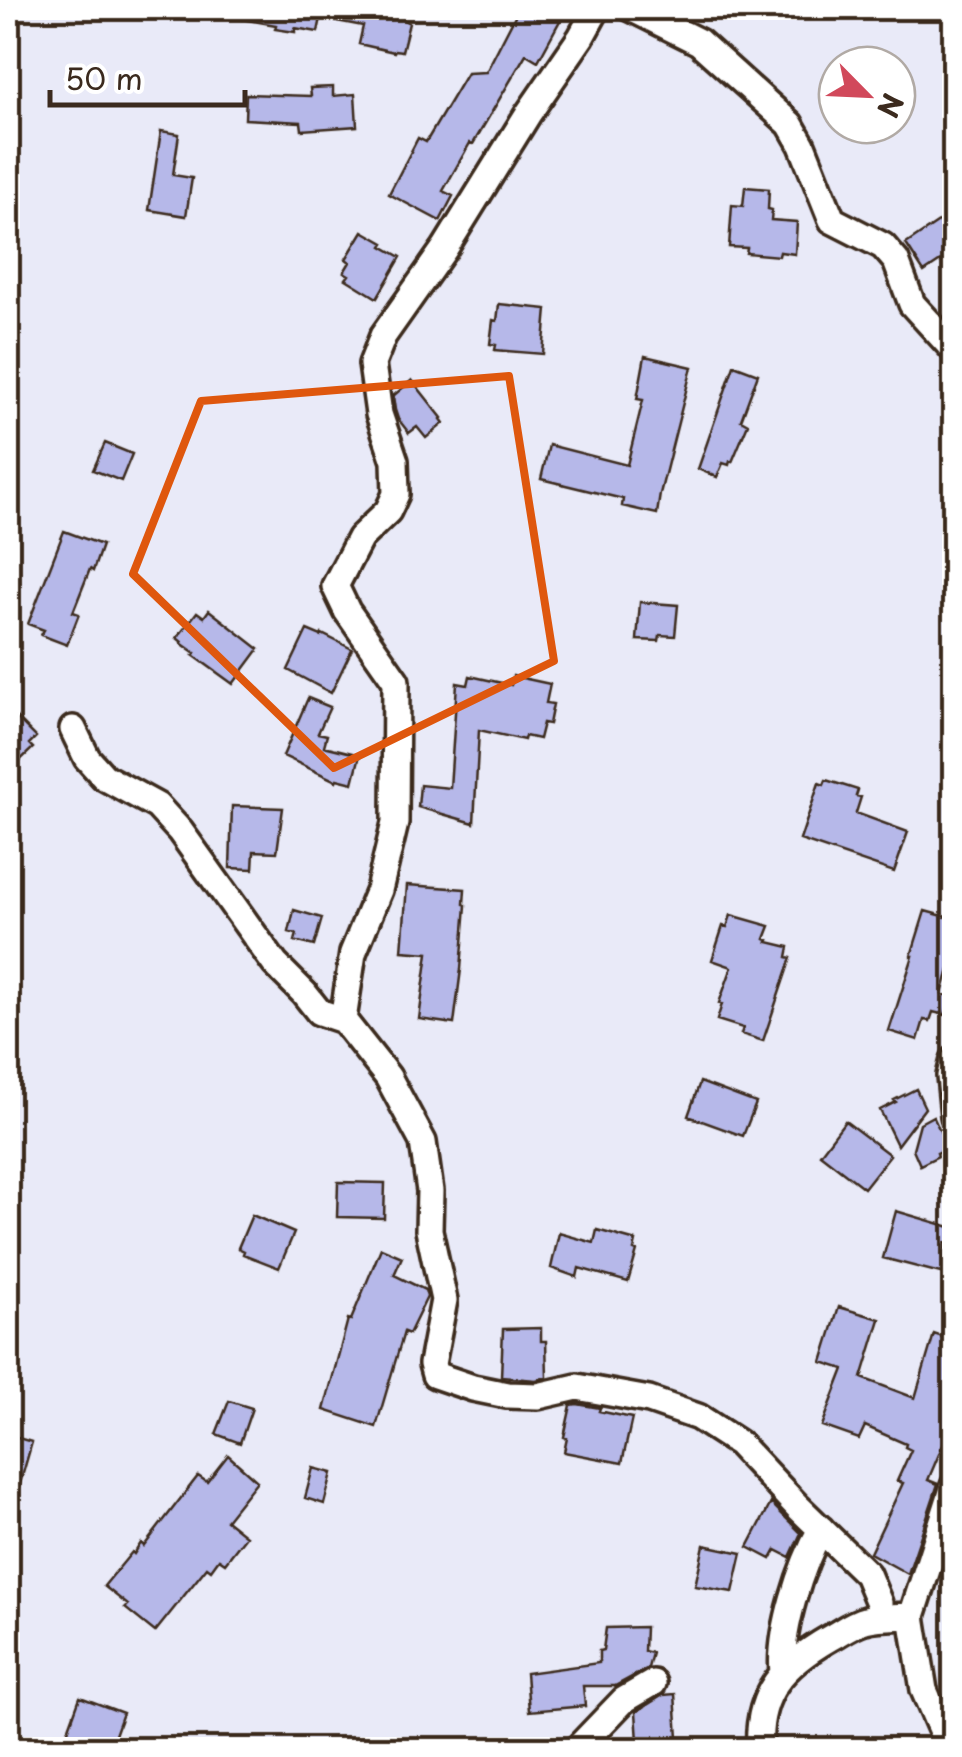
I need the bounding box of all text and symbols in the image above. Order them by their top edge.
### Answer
scale bar [50,45,245,107]
north arrow [817,45,917,145]
text: 50 m [65,55,143,100]
text: N [867,87,915,125]

